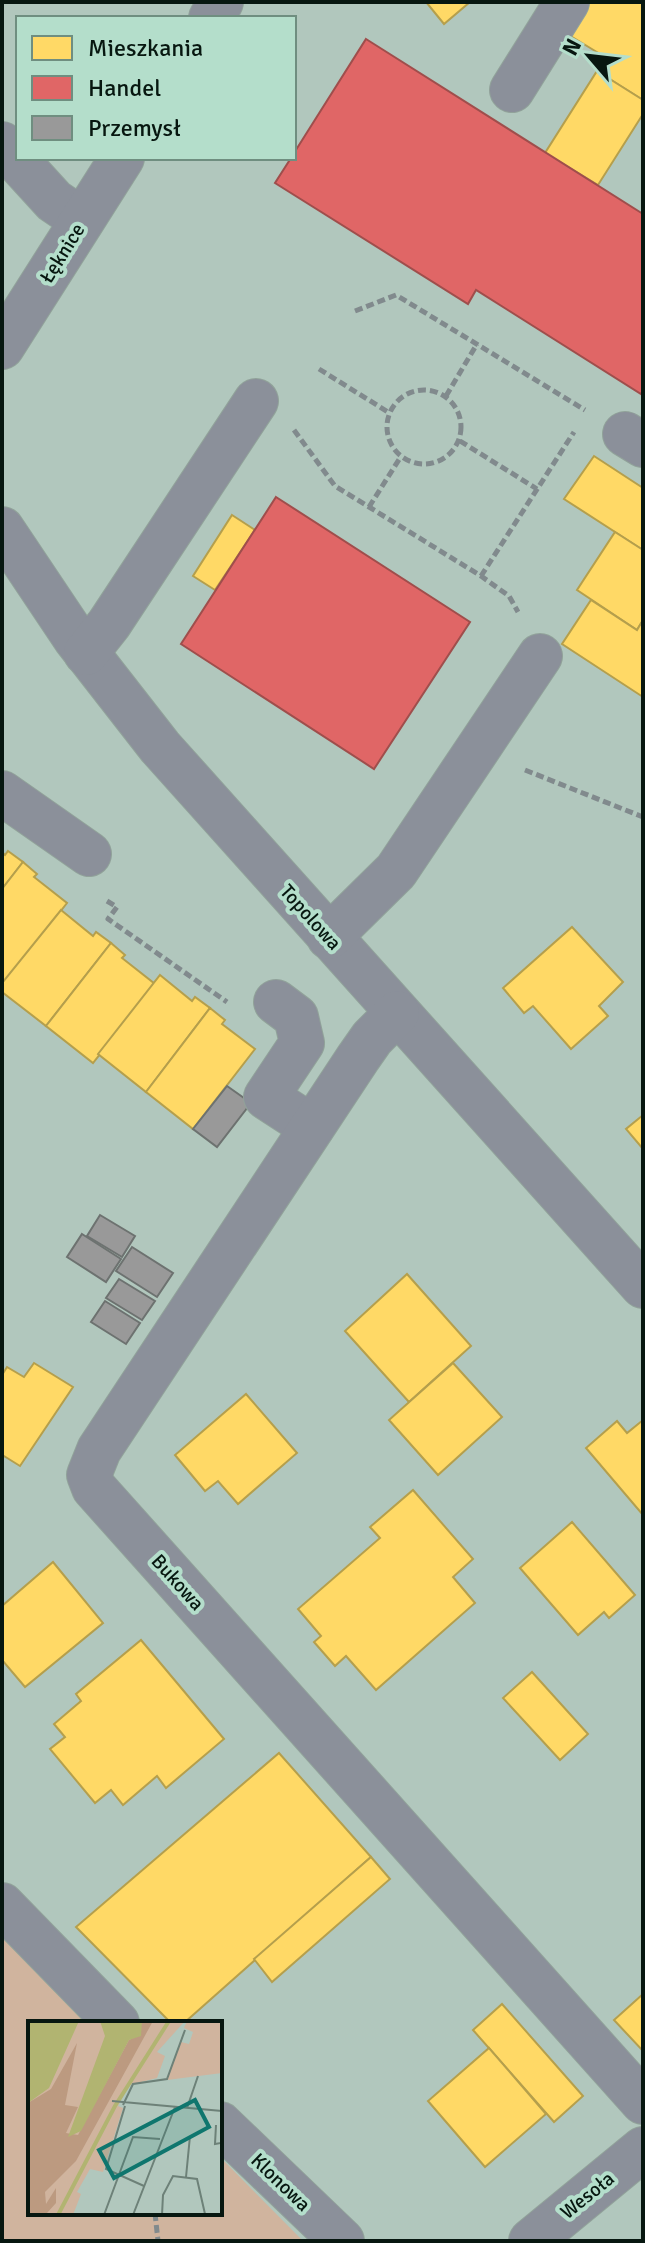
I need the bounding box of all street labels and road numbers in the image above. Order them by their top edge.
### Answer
street label: Łęknice [34,219,90,288]
street label: Topolowa [275,879,347,955]
street label: Bukowa [146,1549,209,1616]
street label: Klonowa [246,2148,316,2217]
street label: Wesoła [555,2166,619,2225]

